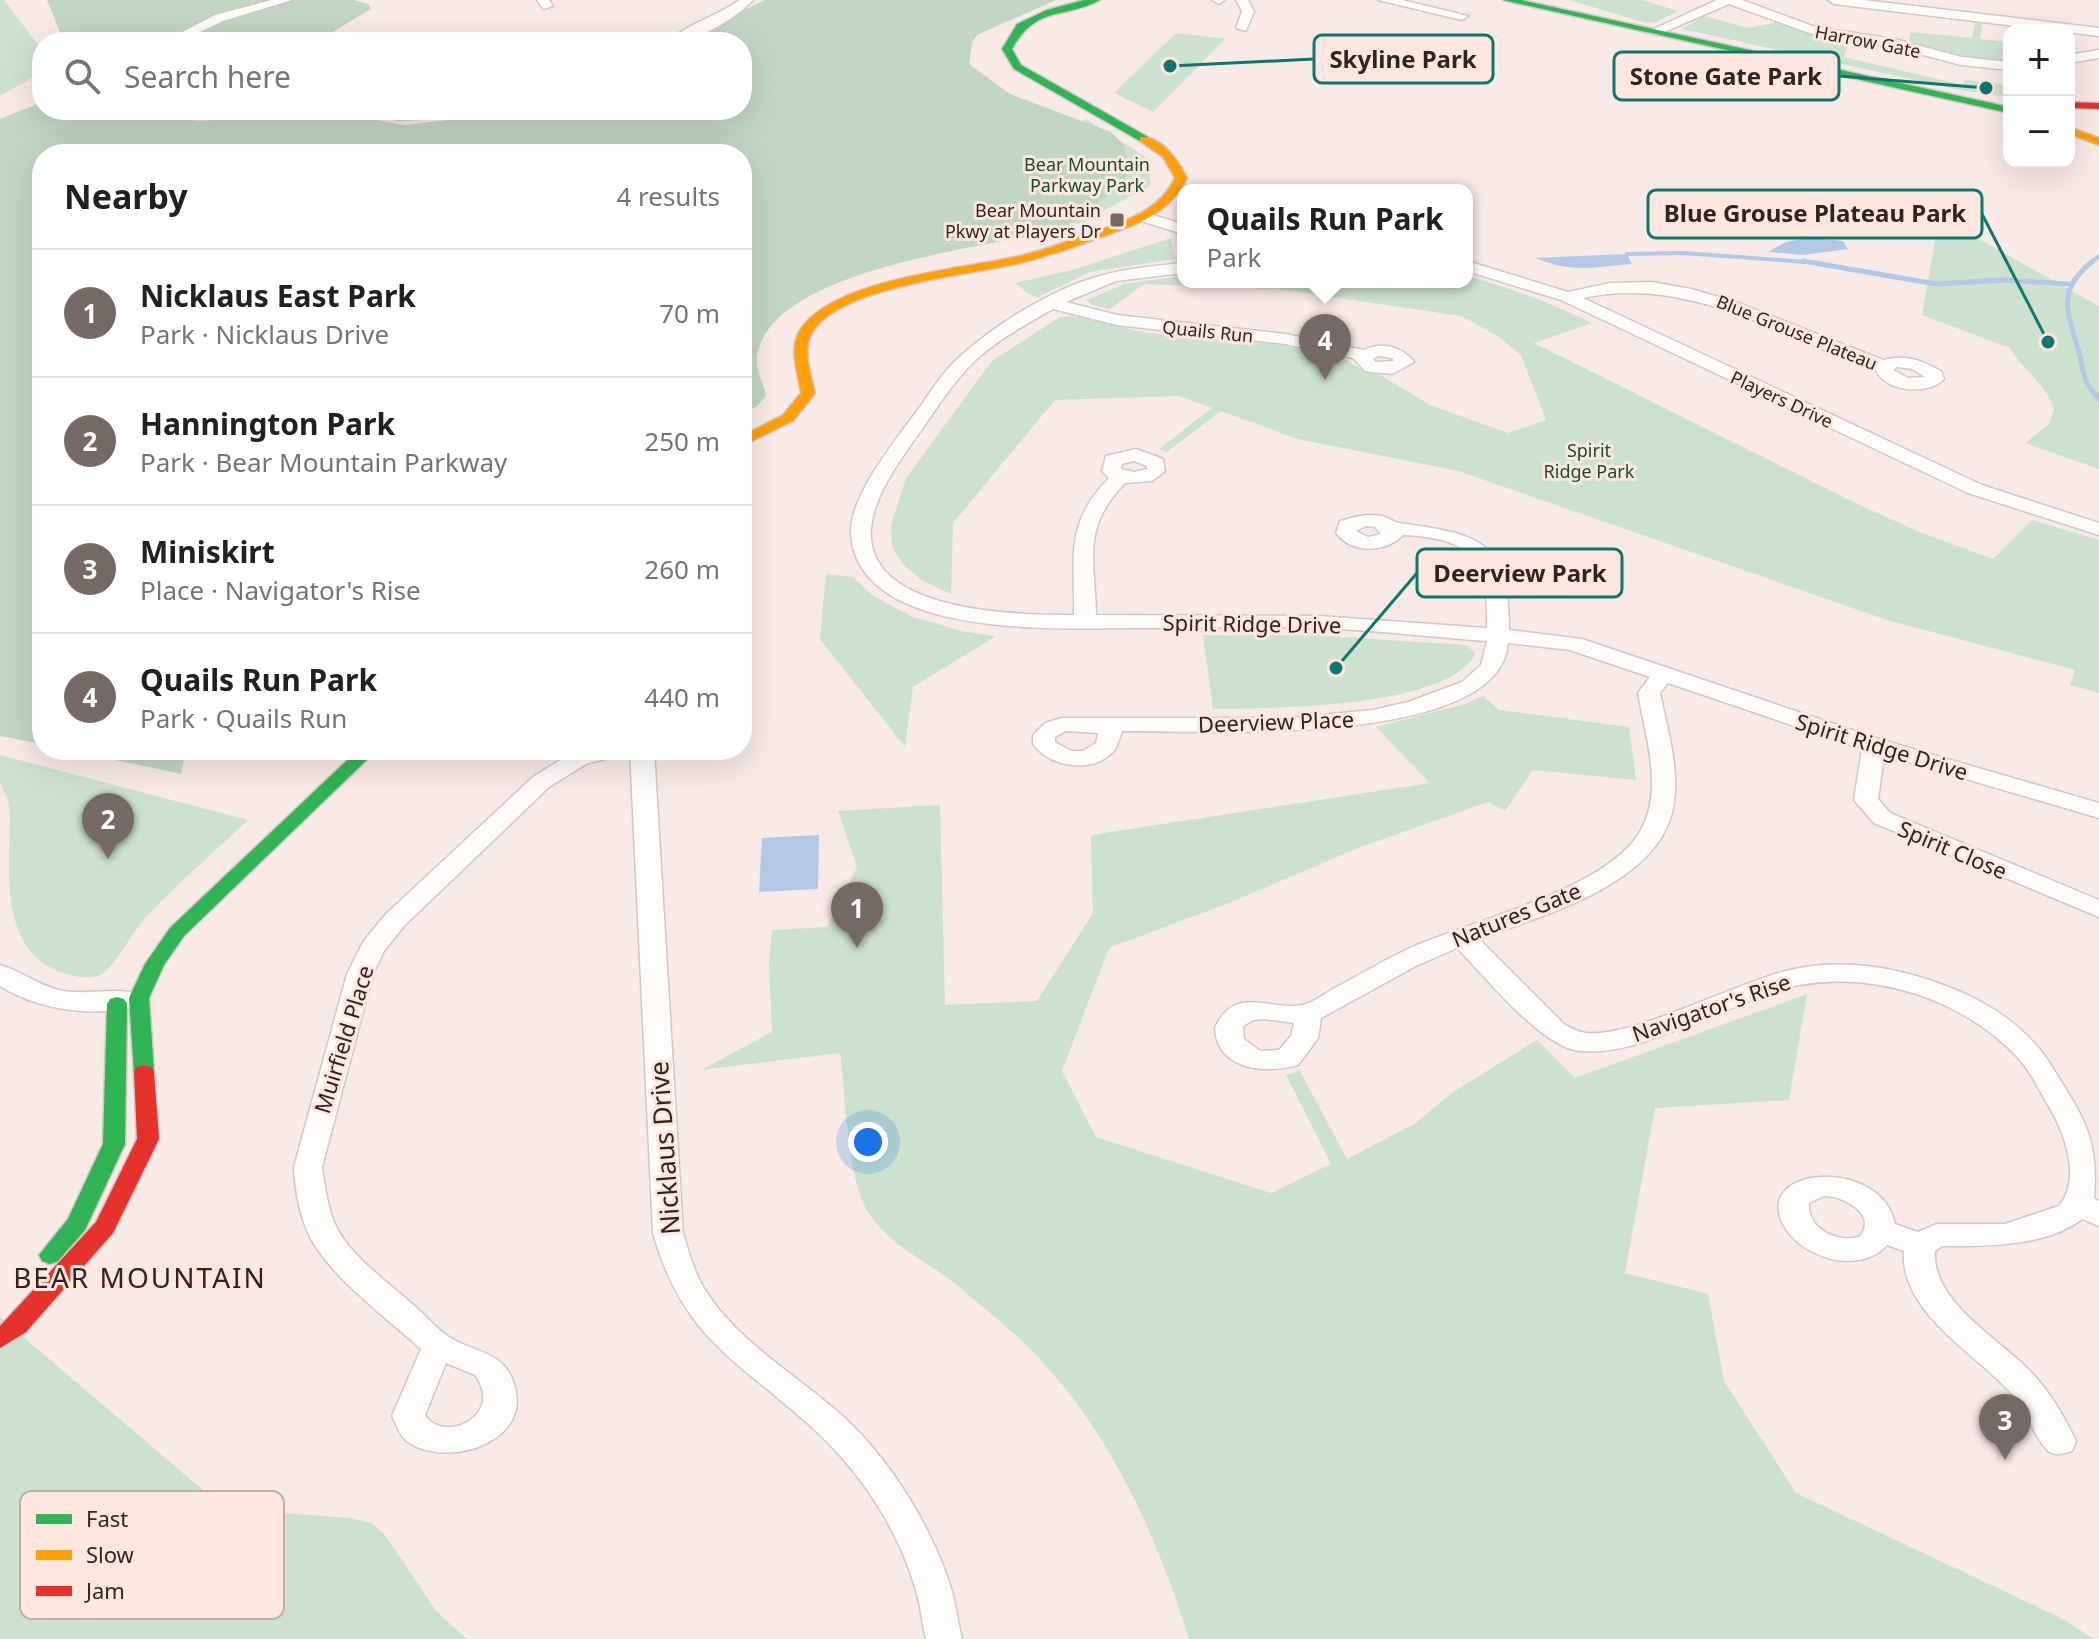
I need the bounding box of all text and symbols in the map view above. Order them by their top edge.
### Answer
street label: Harrow Gate [1813,19,1923,63]
map controls [2003,24,2075,168]
button: + [2003,24,2075,96]
search box [32,32,752,120]
callout: Skyline Park [1314,35,1493,83]
text: Skyline Park [1329,42,1477,75]
callout: Stone Gate Park [1614,52,1839,100]
icon: search [60,54,104,98]
text: Search here [124,56,291,97]
text: Stone Gate Park [1630,59,1822,92]
button: − [2003,96,2075,168]
park label: Bear Mountain Parkway Park [1024,152,1150,197]
text: Nearby [64,173,188,219]
text: 4 results [616,178,720,214]
popup [1177,184,1473,288]
callout: Blue Grouse Plateau Park [1648,190,1982,238]
text: Blue Grouse Plateau Park [1664,196,1966,229]
place label: Bear Mountain Pkwy at Players Dr [945,198,1102,243]
text: Quails Run Park [1206,198,1444,239]
marker: Bear Mountain Pkwy at Players Dr [1108,211,1126,229]
text: Park [1206,239,1261,275]
text: Nicklaus East Park [140,275,416,316]
street label: Blue Grouse Plateau [1713,289,1881,375]
text: 1 [83,295,97,331]
text: 70 m [659,295,720,331]
street label: Quails Run [1161,314,1255,348]
pin: 4 [1299,314,1351,380]
text: Park · Nicklaus Drive [140,316,389,352]
street label: Players Drive [1727,365,1837,433]
text: Hannington Park [140,403,395,444]
text: 2 [83,423,97,459]
text: 250 m [644,423,720,459]
park label: Spirit Ridge Park [1544,438,1635,483]
text: Park · Bear Mountain Parkway [140,444,507,480]
text: Miniskirt [140,531,275,572]
callout: Deerview Park [1417,549,1622,597]
text: 3 [83,551,97,587]
text: 260 m [644,551,720,587]
text: Deerview Park [1433,556,1607,589]
text: Place · Navigator's Rise [140,572,421,608]
street label: Spirit Ridge Drive [1162,606,1342,640]
text: Quails Run Park [140,659,377,700]
text: 4 [83,679,97,715]
text: 440 m [644,679,720,715]
text: Park · Quails Run [140,700,347,736]
street label: Deerview Place [1197,703,1355,739]
street label: Spirit Ridge Drive [1792,706,1972,786]
pin: 2 [82,793,134,859]
street label: Spirit Close [1894,813,2012,885]
street label: Natures Gate [1447,875,1585,953]
pin: 1 [831,882,883,948]
street label: Muirfield Place [306,961,380,1117]
street label: Navigator's Rise [1628,966,1794,1048]
street label: Nicklaus Drive [640,1060,688,1236]
your location [848,1122,888,1162]
district label: BEAR MOUNTAIN [13,1258,267,1296]
pin: 3 [1979,1394,2031,1460]
legend [20,1491,284,1619]
text: Fast [86,1503,128,1533]
text: Slow [86,1539,135,1569]
text: Jam [84,1575,125,1605]

